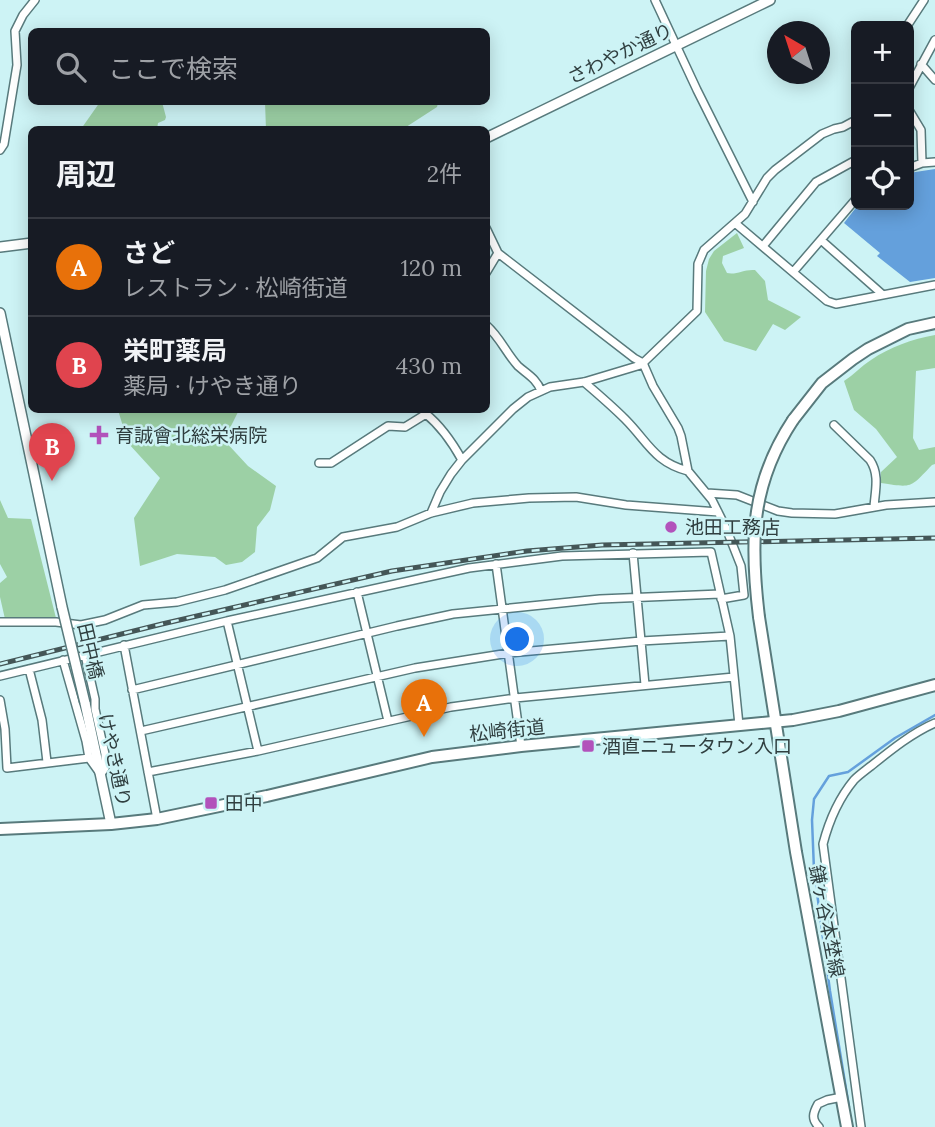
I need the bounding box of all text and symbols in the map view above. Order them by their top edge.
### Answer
street label: さわやか通り [564,17,676,89]
north arrow [767,21,830,84]
map controls [851,21,914,210]
button: + [851,21,914,84]
search box [28,28,490,105]
icon: search [52,48,90,86]
text: ここで検索 [108,52,238,85]
button: − [851,84,914,147]
button: locate [851,147,914,210]
text: 周辺 [56,155,116,193]
text: 2件 [427,159,462,188]
text: さど [123,236,175,269]
text: A [71,253,87,282]
text: 120 m [400,253,462,282]
text: レストラン · 松崎街道 [123,273,348,302]
text: 栄町薬局 [123,334,227,367]
text: B [71,351,87,380]
text: 430 m [396,351,462,380]
text: 薬局 · けやき通り [123,371,302,400]
pin: B [29,423,75,481]
place label: 育誠會北総栄病院 [115,423,267,447]
marker: 育誠會北総栄病院 [89,425,109,445]
place label: 池田工務店 [685,515,780,539]
marker: 池田工務店 [663,519,679,535]
street label: 田中橋 [73,621,109,681]
your location [500,622,534,656]
pin: A [401,679,447,737]
street label: けやき通り [93,711,137,809]
street label: 松崎街道 [468,714,546,746]
place label: 酒直ニュータウン入口 [602,734,792,758]
marker: 酒直ニュータウン入口 [580,738,596,754]
place label: 田中 [225,791,263,815]
marker: 田中 [203,795,219,811]
street label: 鎌ヶ谷本埜線 [804,863,850,979]

